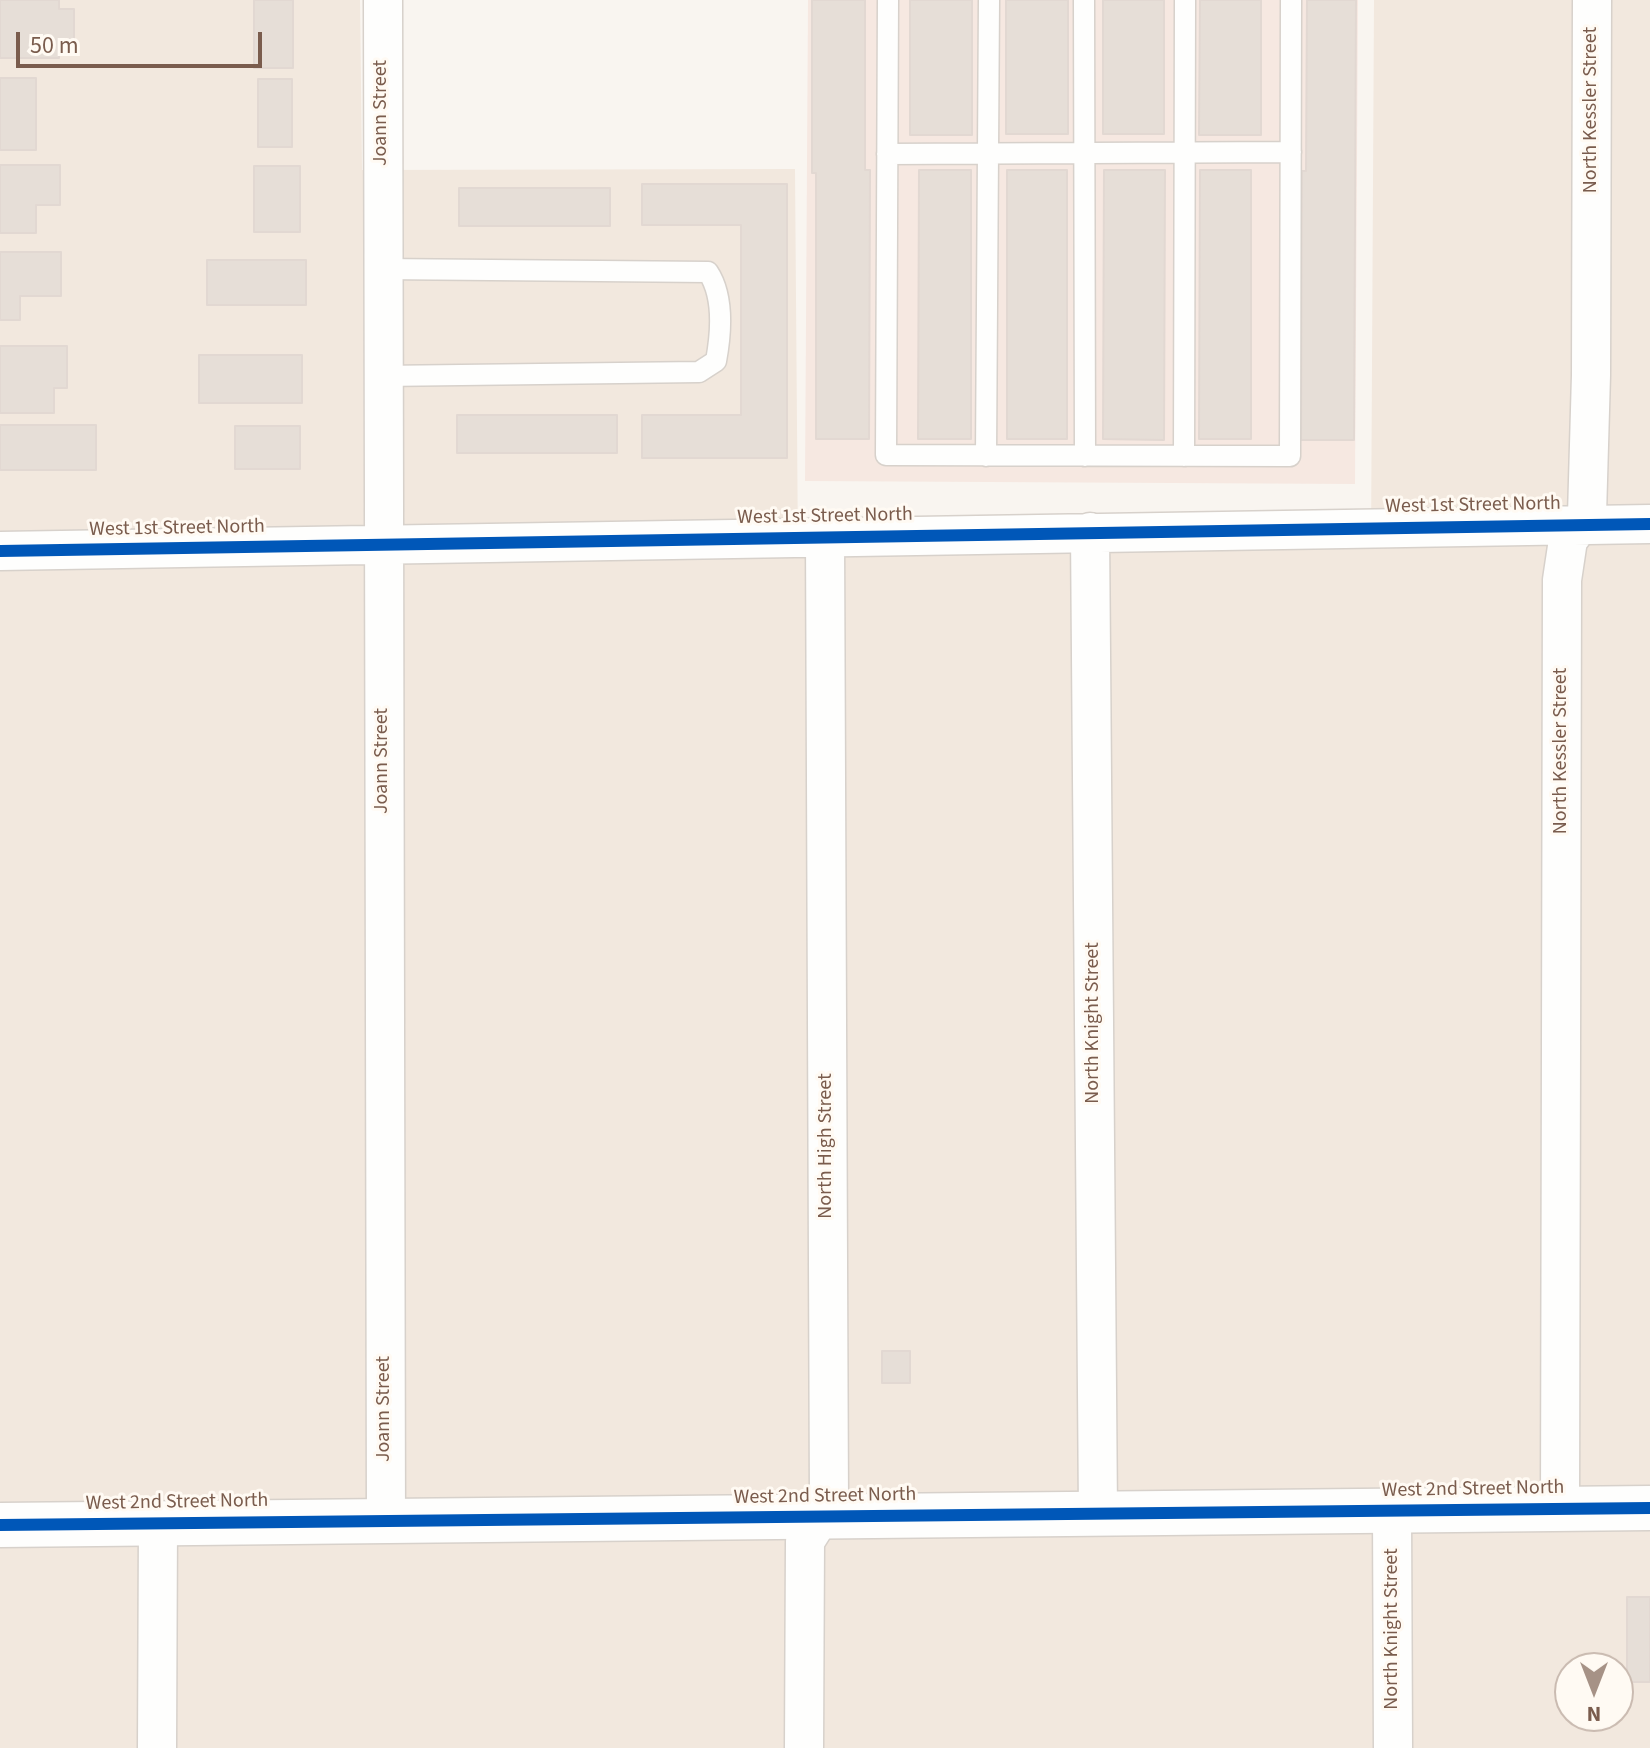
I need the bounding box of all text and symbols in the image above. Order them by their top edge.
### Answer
scale bar [20,16,266,66]
street label: North Kessler Street [1580,27,1604,193]
text: 50 m [30,28,79,63]
street label: Joann Street [370,60,394,166]
street label: West 1st Street North [1385,492,1561,520]
street label: West 1st Street North [737,503,913,531]
street label: West 1st Street North [89,515,265,543]
street label: North Kessler Street [1550,668,1574,834]
street label: Joann Street [371,708,395,814]
street label: North Knight Street [1082,942,1106,1104]
street label: North High Street [815,1073,839,1219]
street label: Joann Street [373,1356,397,1462]
street label: West 2nd Street North [1381,1476,1565,1504]
street label: West 2nd Street North [733,1483,917,1511]
street label: West 2nd Street North [85,1489,269,1517]
street label: North Knight Street [1381,1548,1405,1710]
north arrow [1554,1652,1634,1732]
text: N [1587,1698,1601,1730]

